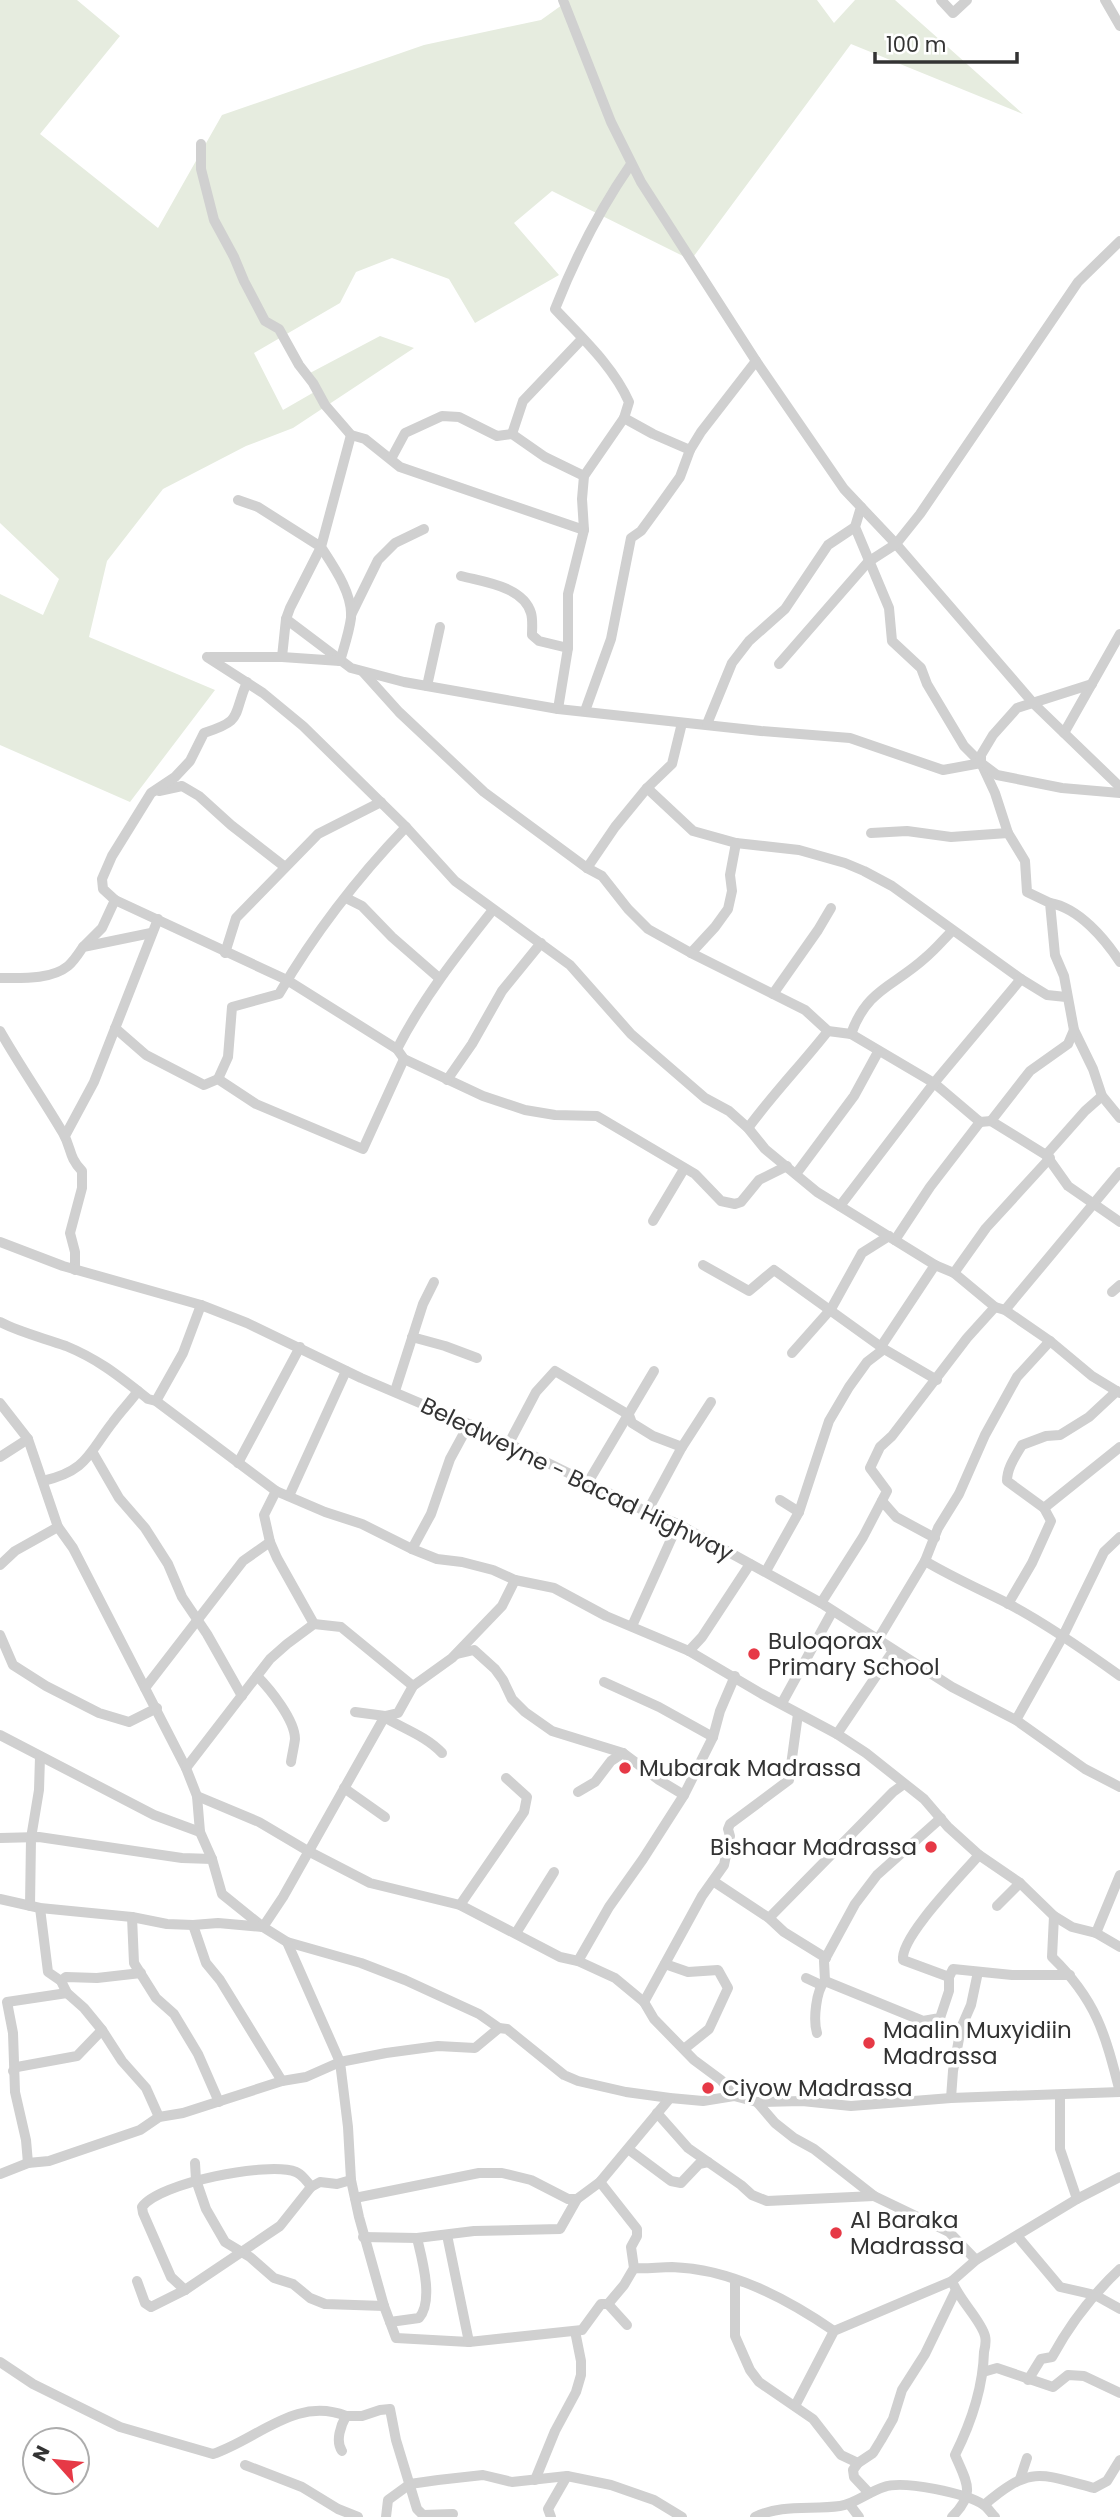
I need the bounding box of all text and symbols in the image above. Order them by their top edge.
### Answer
scale bar [875,21,1017,65]
text: 100 m [886,30,946,59]
street label: Beledweyne - Bacad Highway [415,1389,739,1569]
place label: Buloqorax Primary School [768,1625,940,1683]
marker: Buloqorax Primary School [746,1646,762,1662]
place label: Mubarak Madrassa [639,1752,861,1784]
marker: Mubarak Madrassa [617,1760,633,1776]
place label: Bishaar Madrassa [710,1831,917,1863]
marker: Bishaar Madrassa [923,1839,939,1855]
place label: Maalin Muxyidiin Madrassa [883,2014,1072,2072]
marker: Maalin Muxyidiin Madrassa [861,2035,877,2051]
place label: Ciyow Madrassa [722,2072,913,2104]
marker: Ciyow Madrassa [700,2080,716,2096]
place label: Al Baraka Madrassa [850,2204,965,2262]
marker: Al Baraka Madrassa [828,2225,844,2241]
north arrow [21,2426,91,2496]
text: N [26,2441,57,2466]

